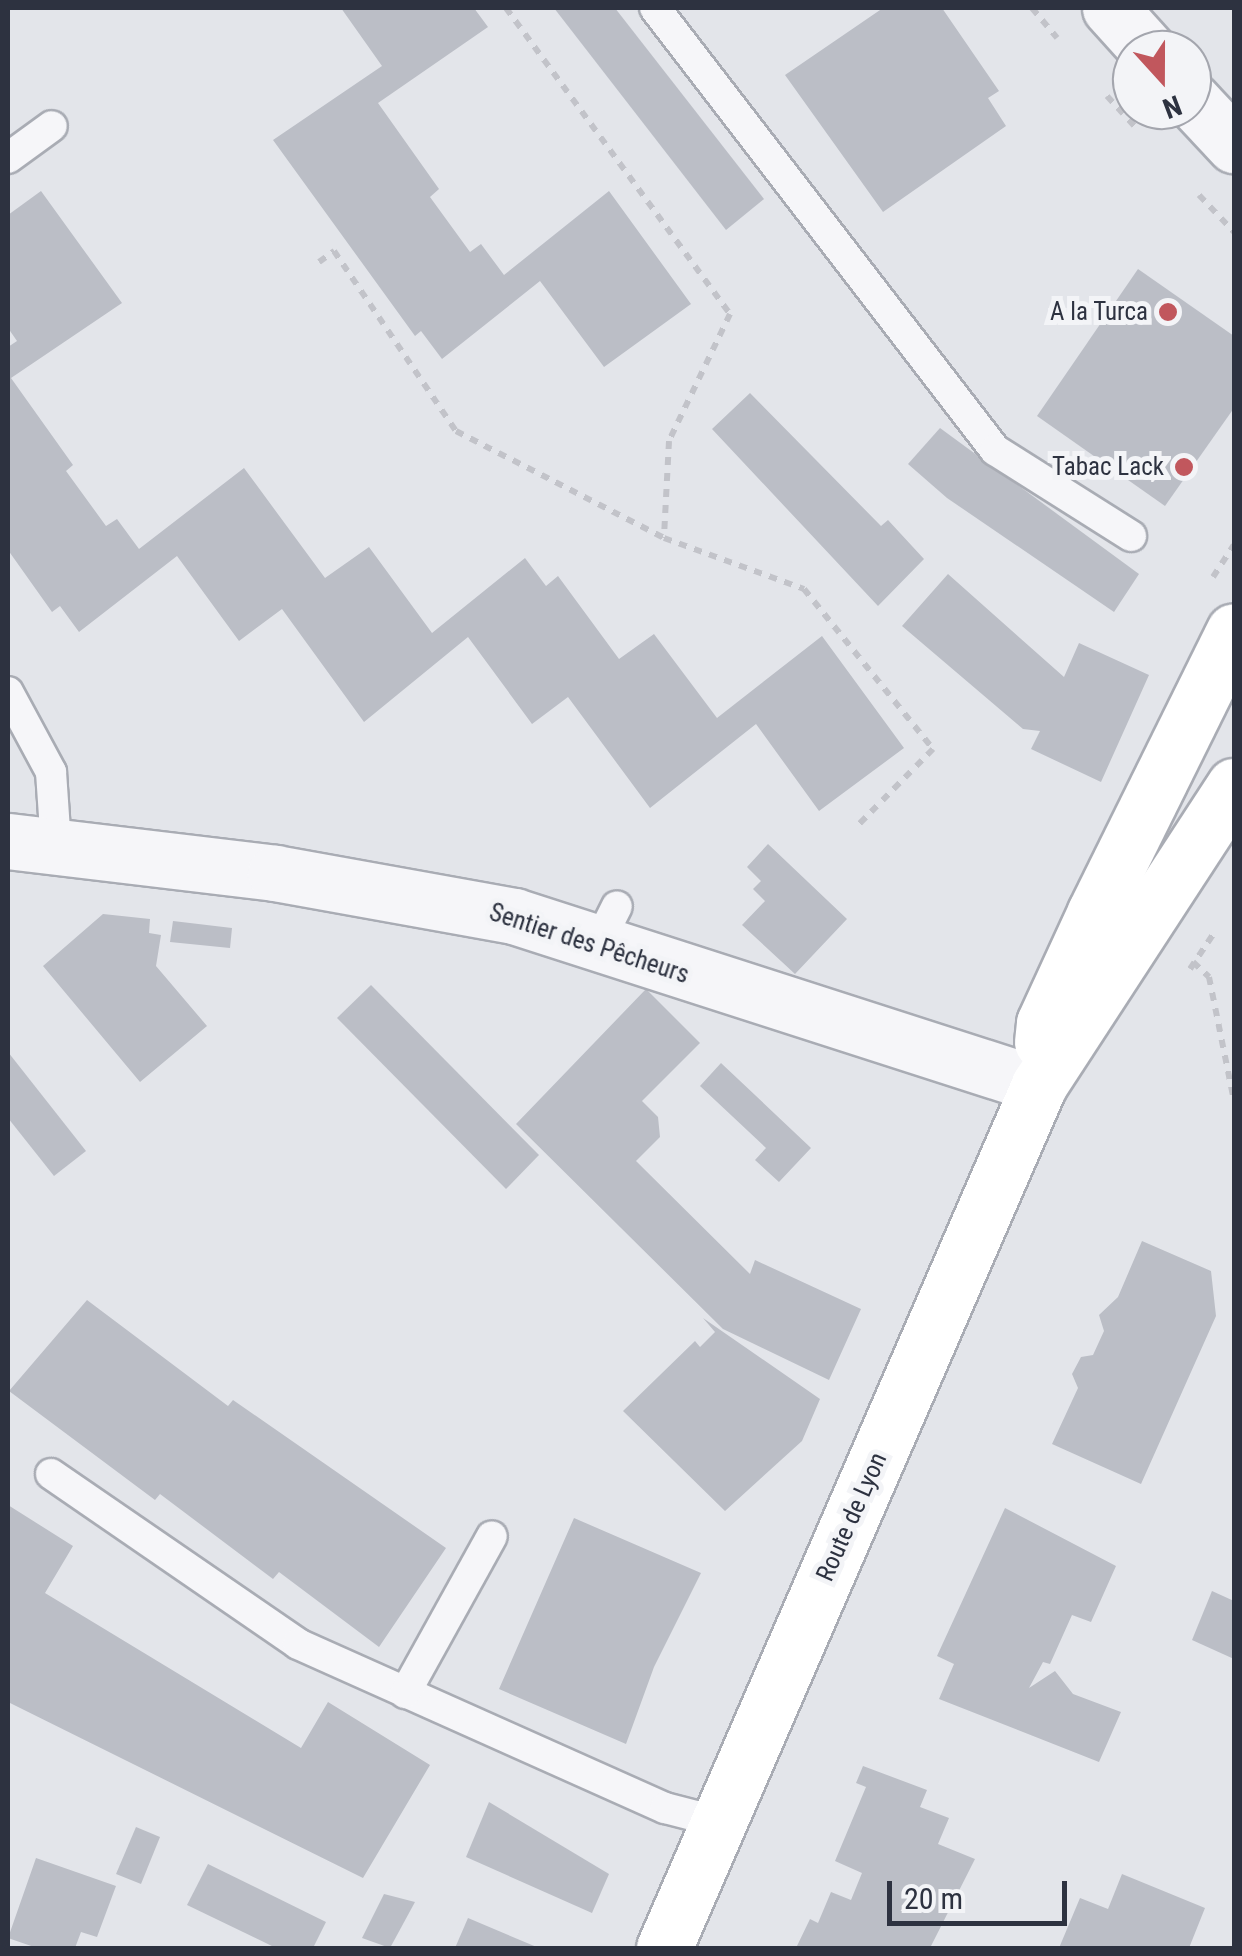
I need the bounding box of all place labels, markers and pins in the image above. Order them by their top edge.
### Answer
place label: A la Turca [1050,297,1148,327]
marker: A la Turca [1157,301,1179,323]
place label: Tabac Lack [1052,452,1164,482]
marker: Tabac Lack [1173,456,1195,478]

